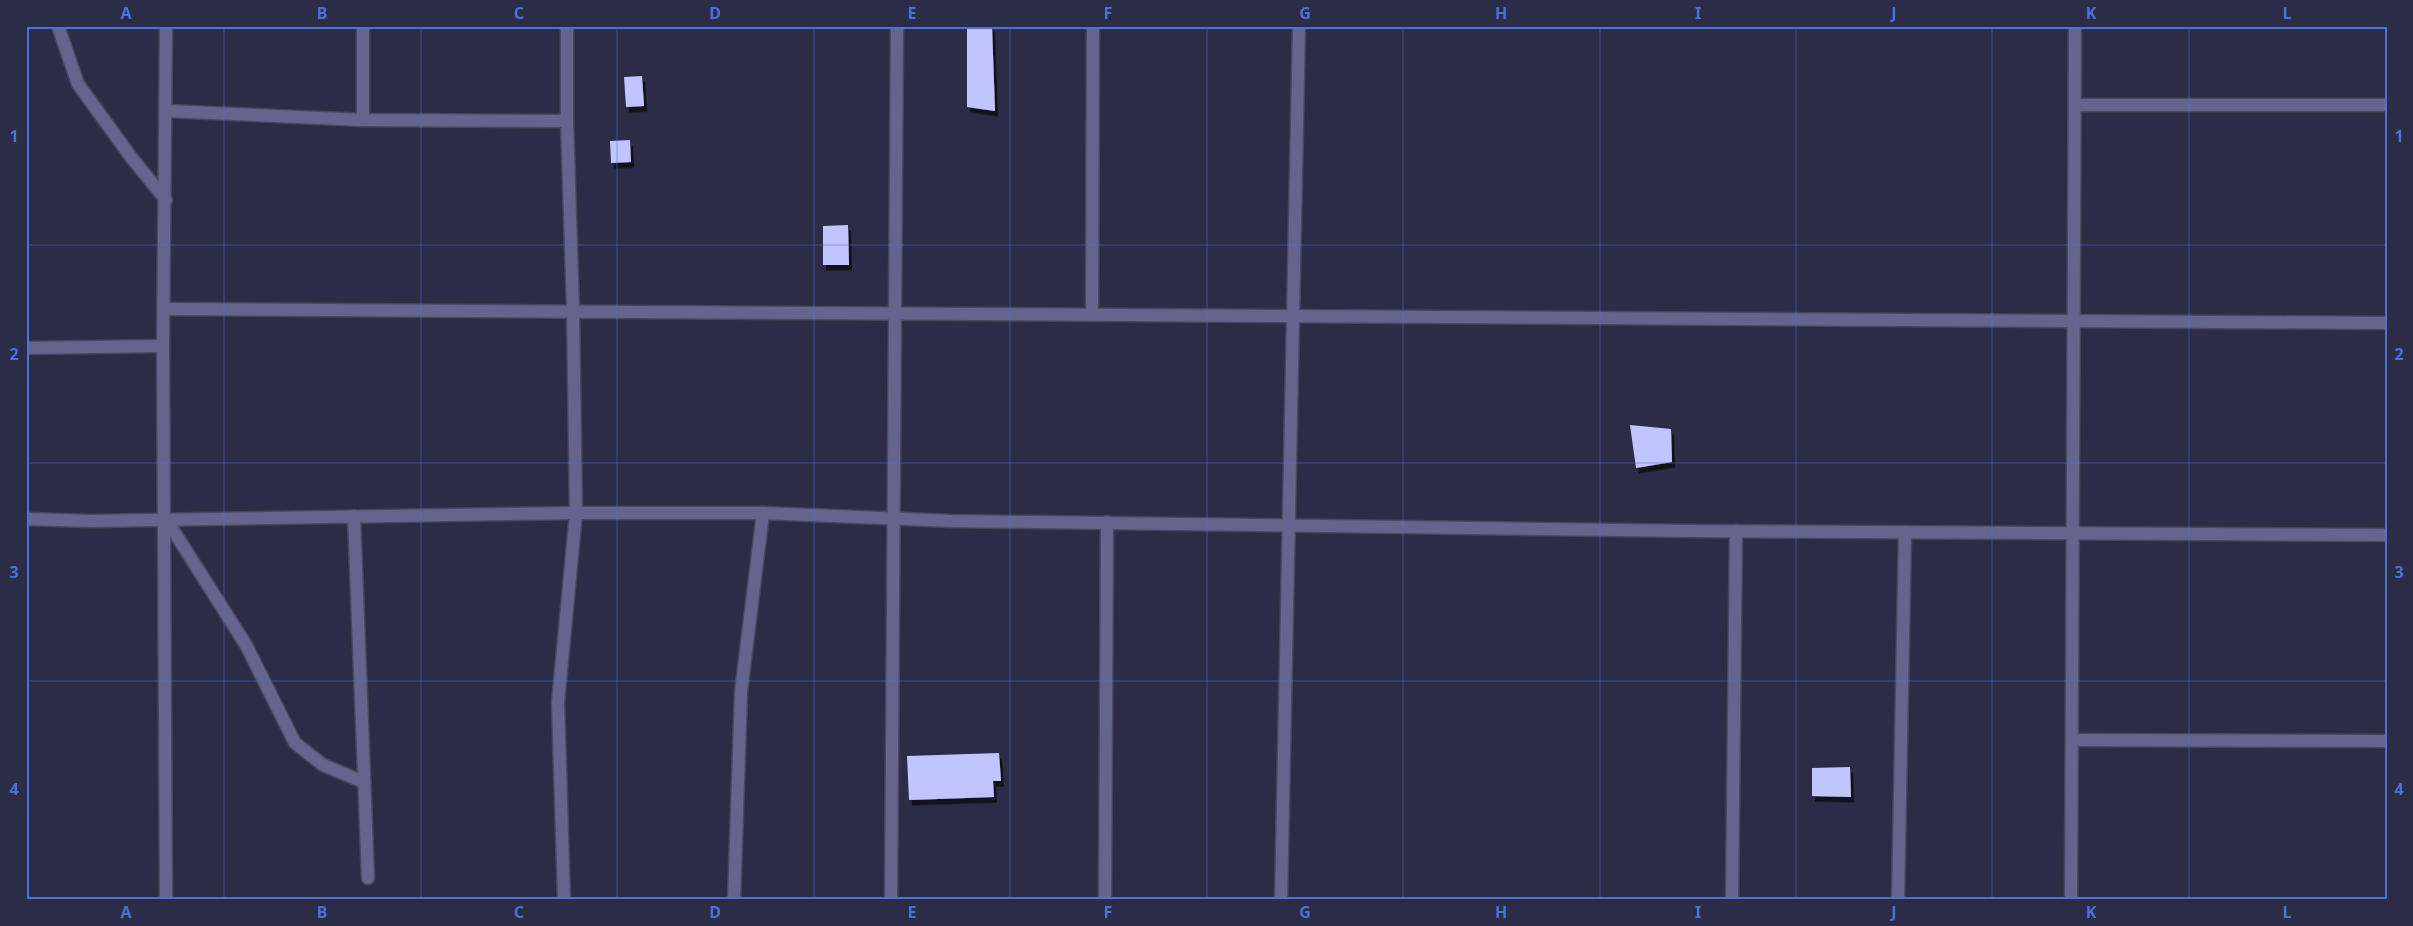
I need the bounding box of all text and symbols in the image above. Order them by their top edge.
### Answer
text: A [120,2,132,24]
text: B [317,2,327,24]
text: C [514,2,524,24]
text: D [709,2,721,24]
text: E [908,2,917,24]
text: F [1104,2,1112,24]
text: G [1299,2,1311,24]
text: H [1495,2,1507,24]
text: I [1695,2,1701,24]
text: J [1889,2,1897,24]
text: K [2086,2,2097,24]
text: L [2283,2,2292,24]
text: 1 [9,125,19,147]
text: 1 [2394,125,2404,147]
text: 2 [9,343,19,365]
text: 2 [2394,343,2404,365]
text: 3 [9,561,19,583]
text: 3 [2394,561,2404,583]
text: 4 [9,778,19,800]
text: 4 [2394,778,2404,800]
text: A [120,901,132,923]
text: B [317,901,327,923]
text: C [514,901,524,923]
text: D [709,901,721,923]
text: E [908,901,917,923]
text: F [1104,901,1112,923]
text: G [1299,901,1311,923]
text: H [1495,901,1507,923]
text: I [1695,901,1701,923]
text: J [1889,901,1897,923]
text: K [2086,901,2097,923]
text: L [2283,901,2292,923]

